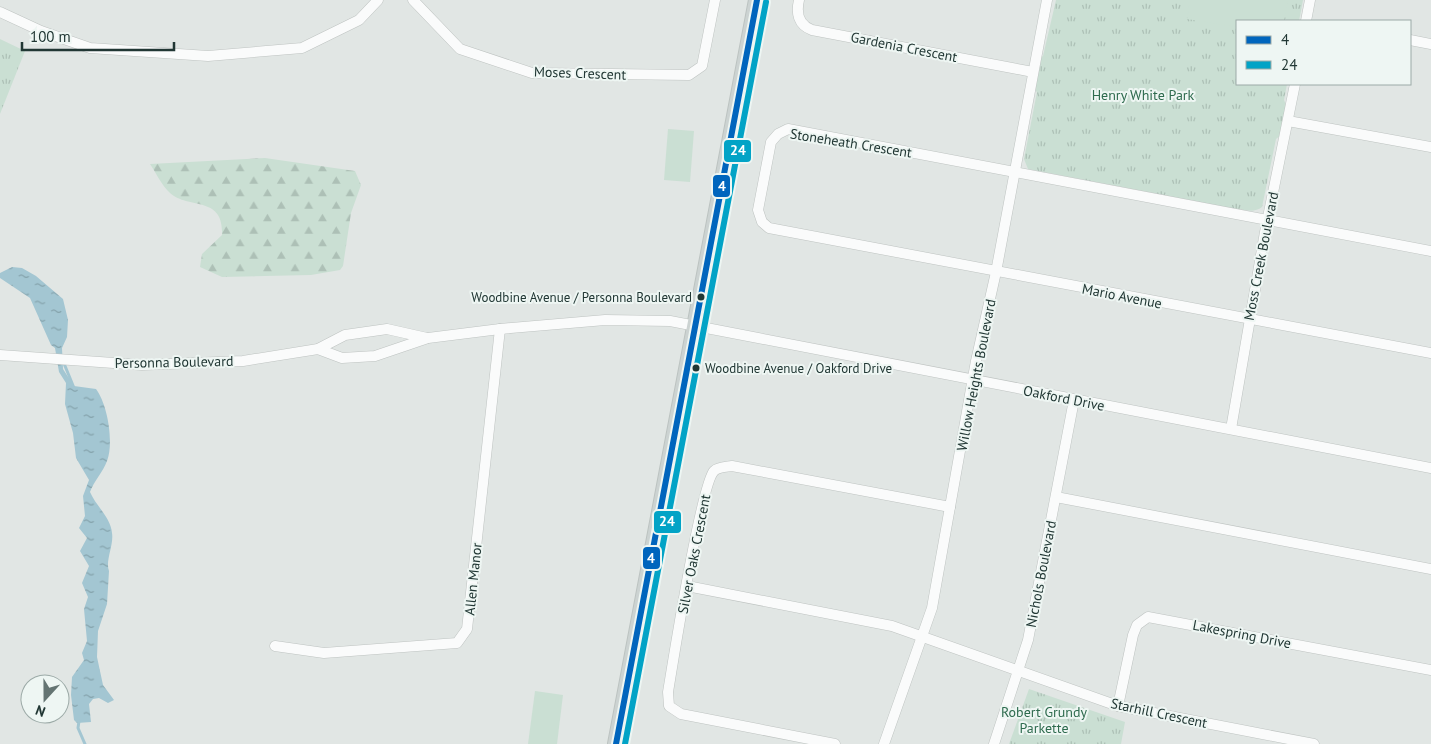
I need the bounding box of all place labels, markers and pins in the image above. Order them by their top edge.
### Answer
place label: Woodbine Avenue / Personna Boulevard [471,289,692,306]
marker: Woodbine Avenue / Personna Boulevard [696,292,706,302]
place label: Woodbine Avenue / Oakford Drive [705,360,892,377]
marker: Woodbine Avenue / Oakford Drive [691,363,701,373]

